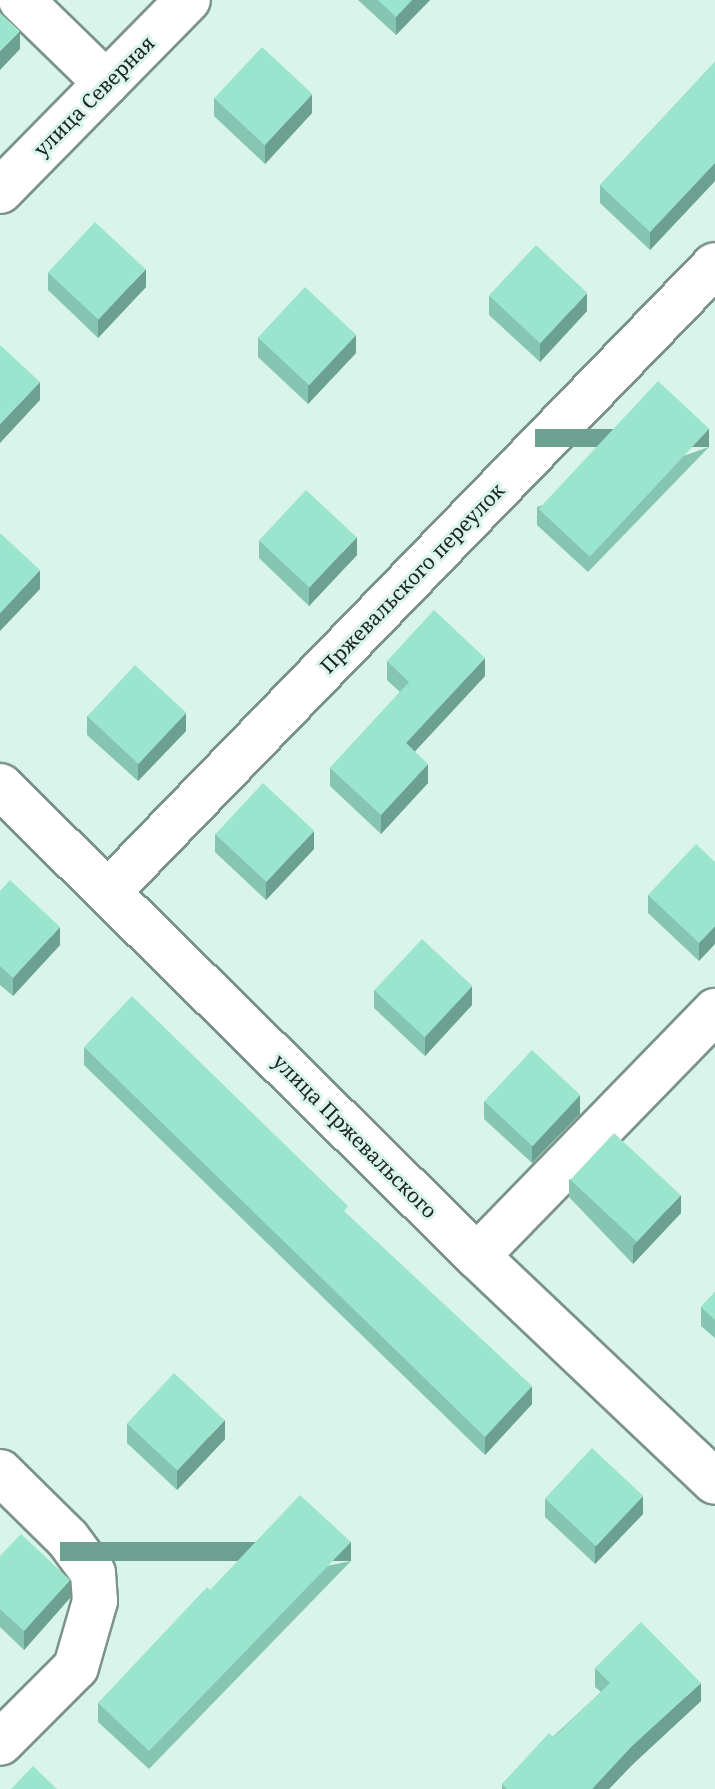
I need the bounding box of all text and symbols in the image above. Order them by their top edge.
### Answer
street label: улица Северная [29,31,159,161]
street label: Пржевальского переулок [315,478,509,678]
street label: улица Пржевальского [268,1049,442,1223]

